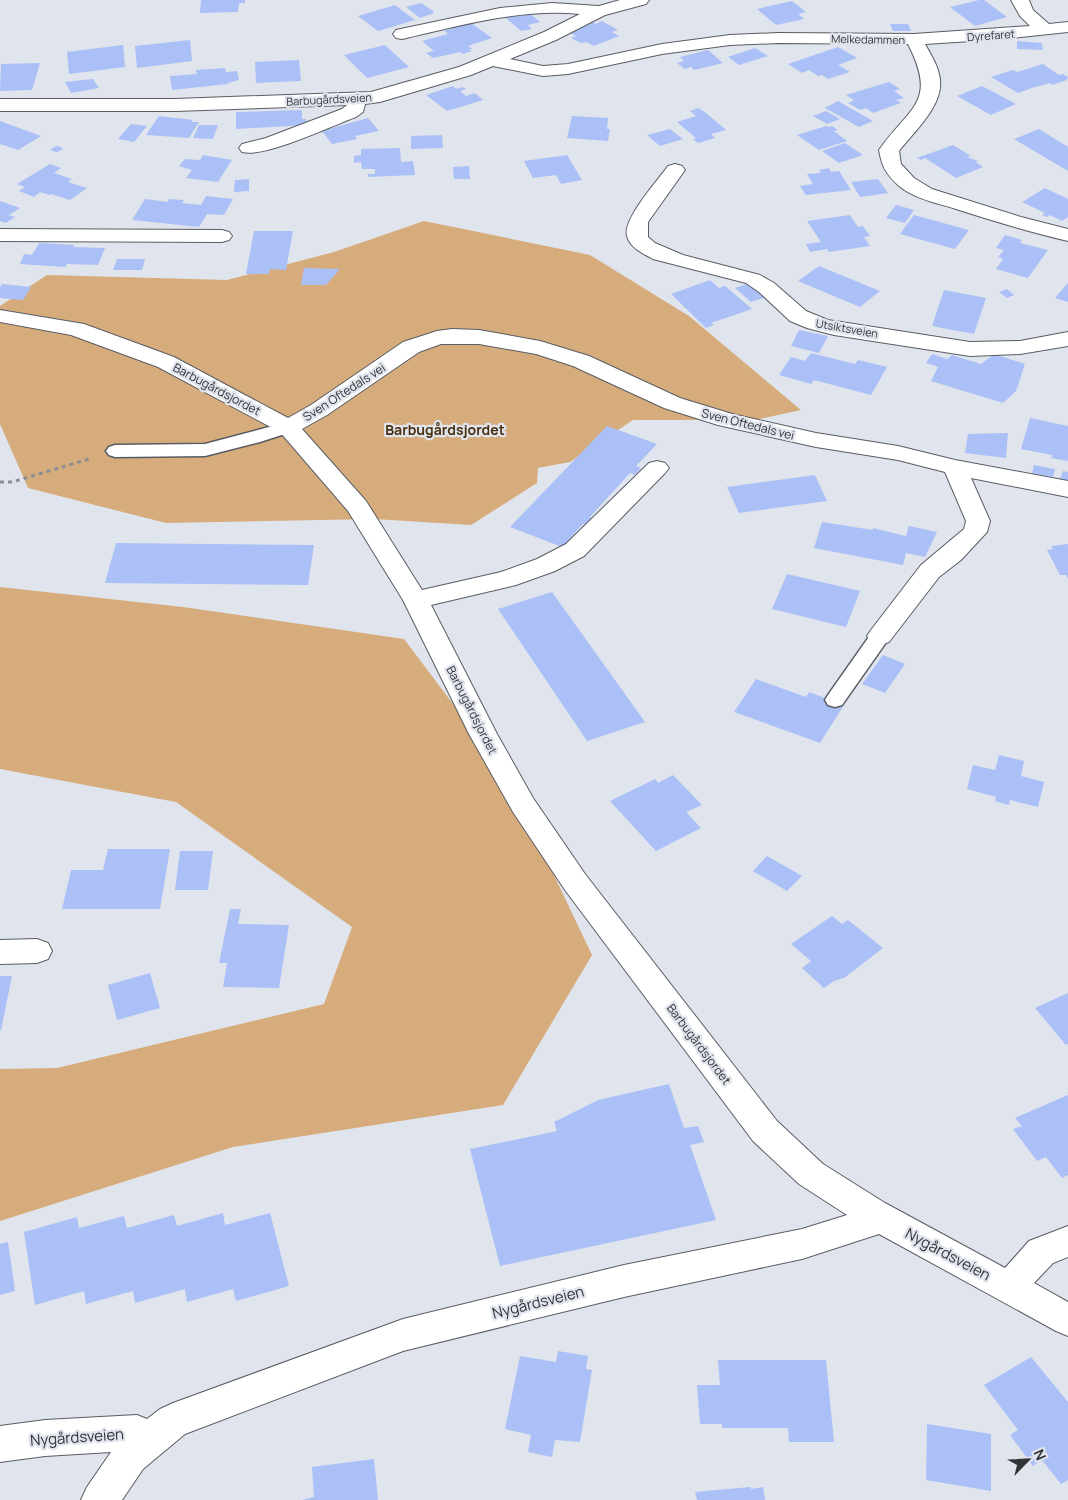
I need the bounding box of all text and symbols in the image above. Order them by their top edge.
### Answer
street label: Dyrefaret [967,26,1015,44]
street label: Melkedammen [831,31,905,47]
street label: Barbugårdsveien [286,89,372,109]
street label: Utsiktsveien [815,315,879,341]
street label: Barbugårdsjordet [170,359,264,419]
street label: Sven Oftedals vei [299,359,389,425]
street label: Sven Oftedals vei [700,404,796,444]
district label: Barbugårdsjordet [385,420,505,439]
street label: Barbugårdsjordet [442,663,502,757]
street label: Barbugårdsjordet [663,1000,735,1088]
street label: Nygårdsveien [902,1223,994,1285]
street label: Nygårdsveien [490,1280,586,1324]
street label: Nygårdsveien [29,1423,125,1451]
north arrow [1003,1435,1053,1485]
text: N [1030,1446,1051,1463]

